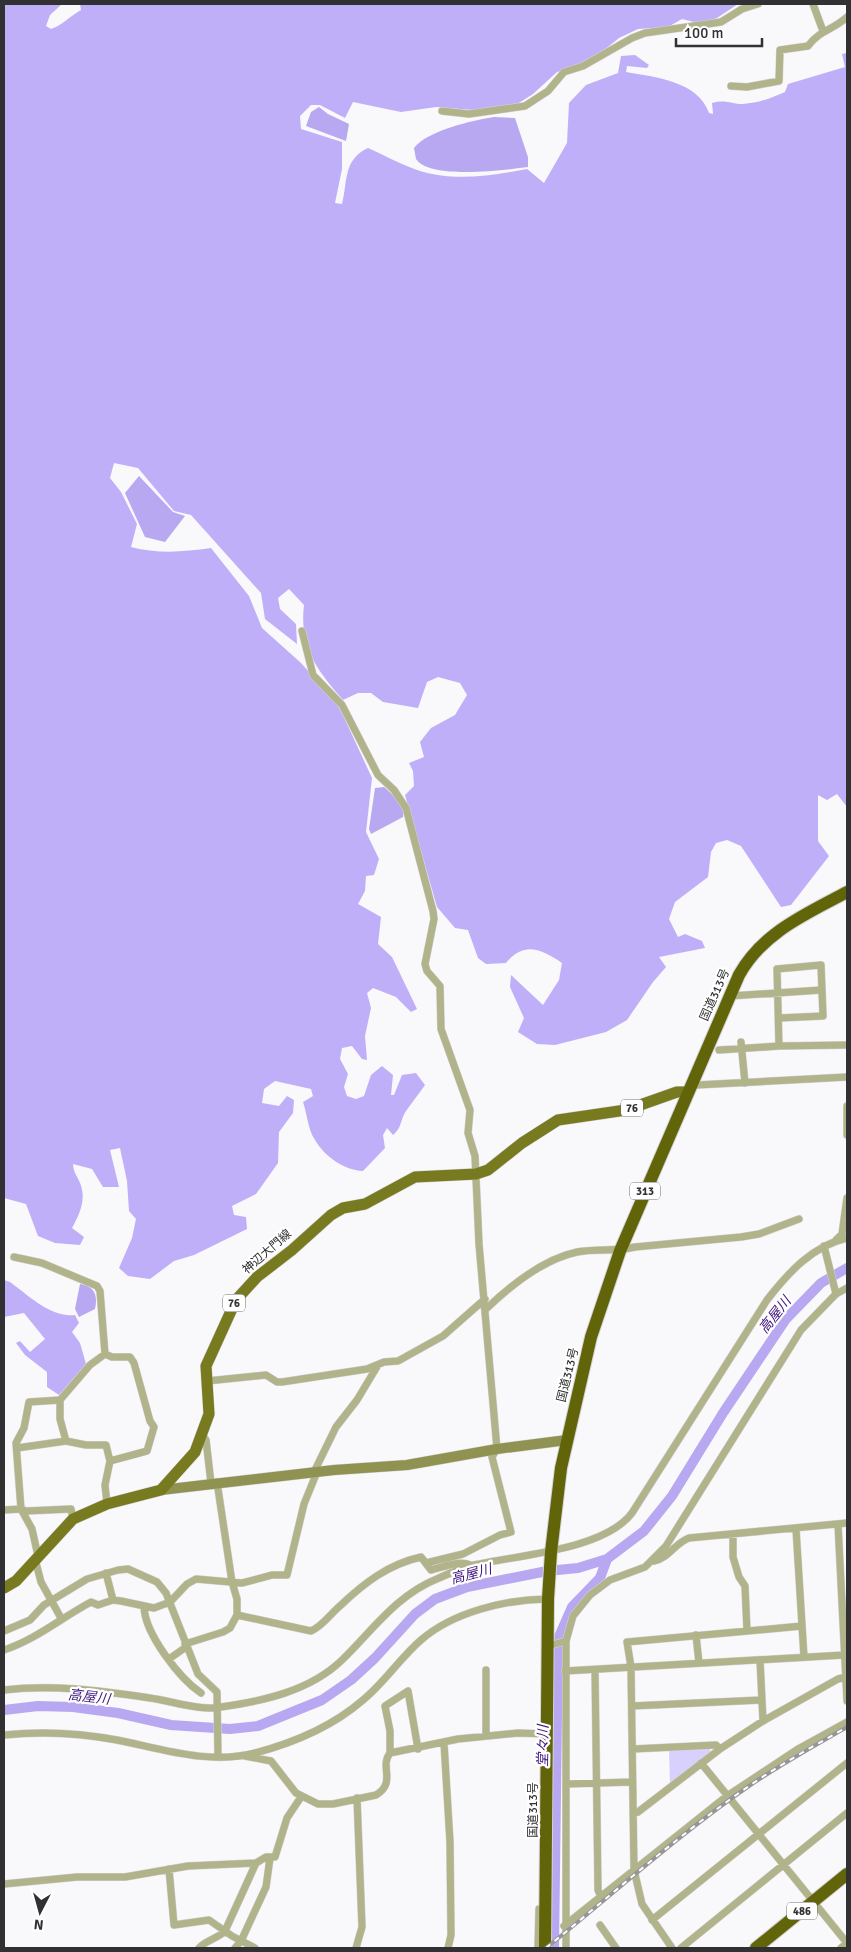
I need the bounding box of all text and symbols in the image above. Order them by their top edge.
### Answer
scale bar [676,15,762,47]
text: 100 m [684,24,724,42]
street label: 国道313号 [697,967,733,1023]
road number: 76 [621,1100,643,1116]
road number: 313 [630,1182,660,1200]
street label: 神辺大門線 [239,1227,295,1277]
water label: 高屋川 [755,1292,796,1337]
road number: 76 [223,1295,245,1312]
street label: 国道313号 [554,1346,582,1404]
water label: 高屋川 [449,1560,495,1588]
water label: 高屋川 [67,1686,113,1708]
water label: 堂々川 [534,1723,552,1767]
street label: 国道313号 [526,1782,541,1838]
north arrow [15,1887,65,1937]
road number: 486 [787,1902,817,1920]
text: N [33,1915,44,1933]

